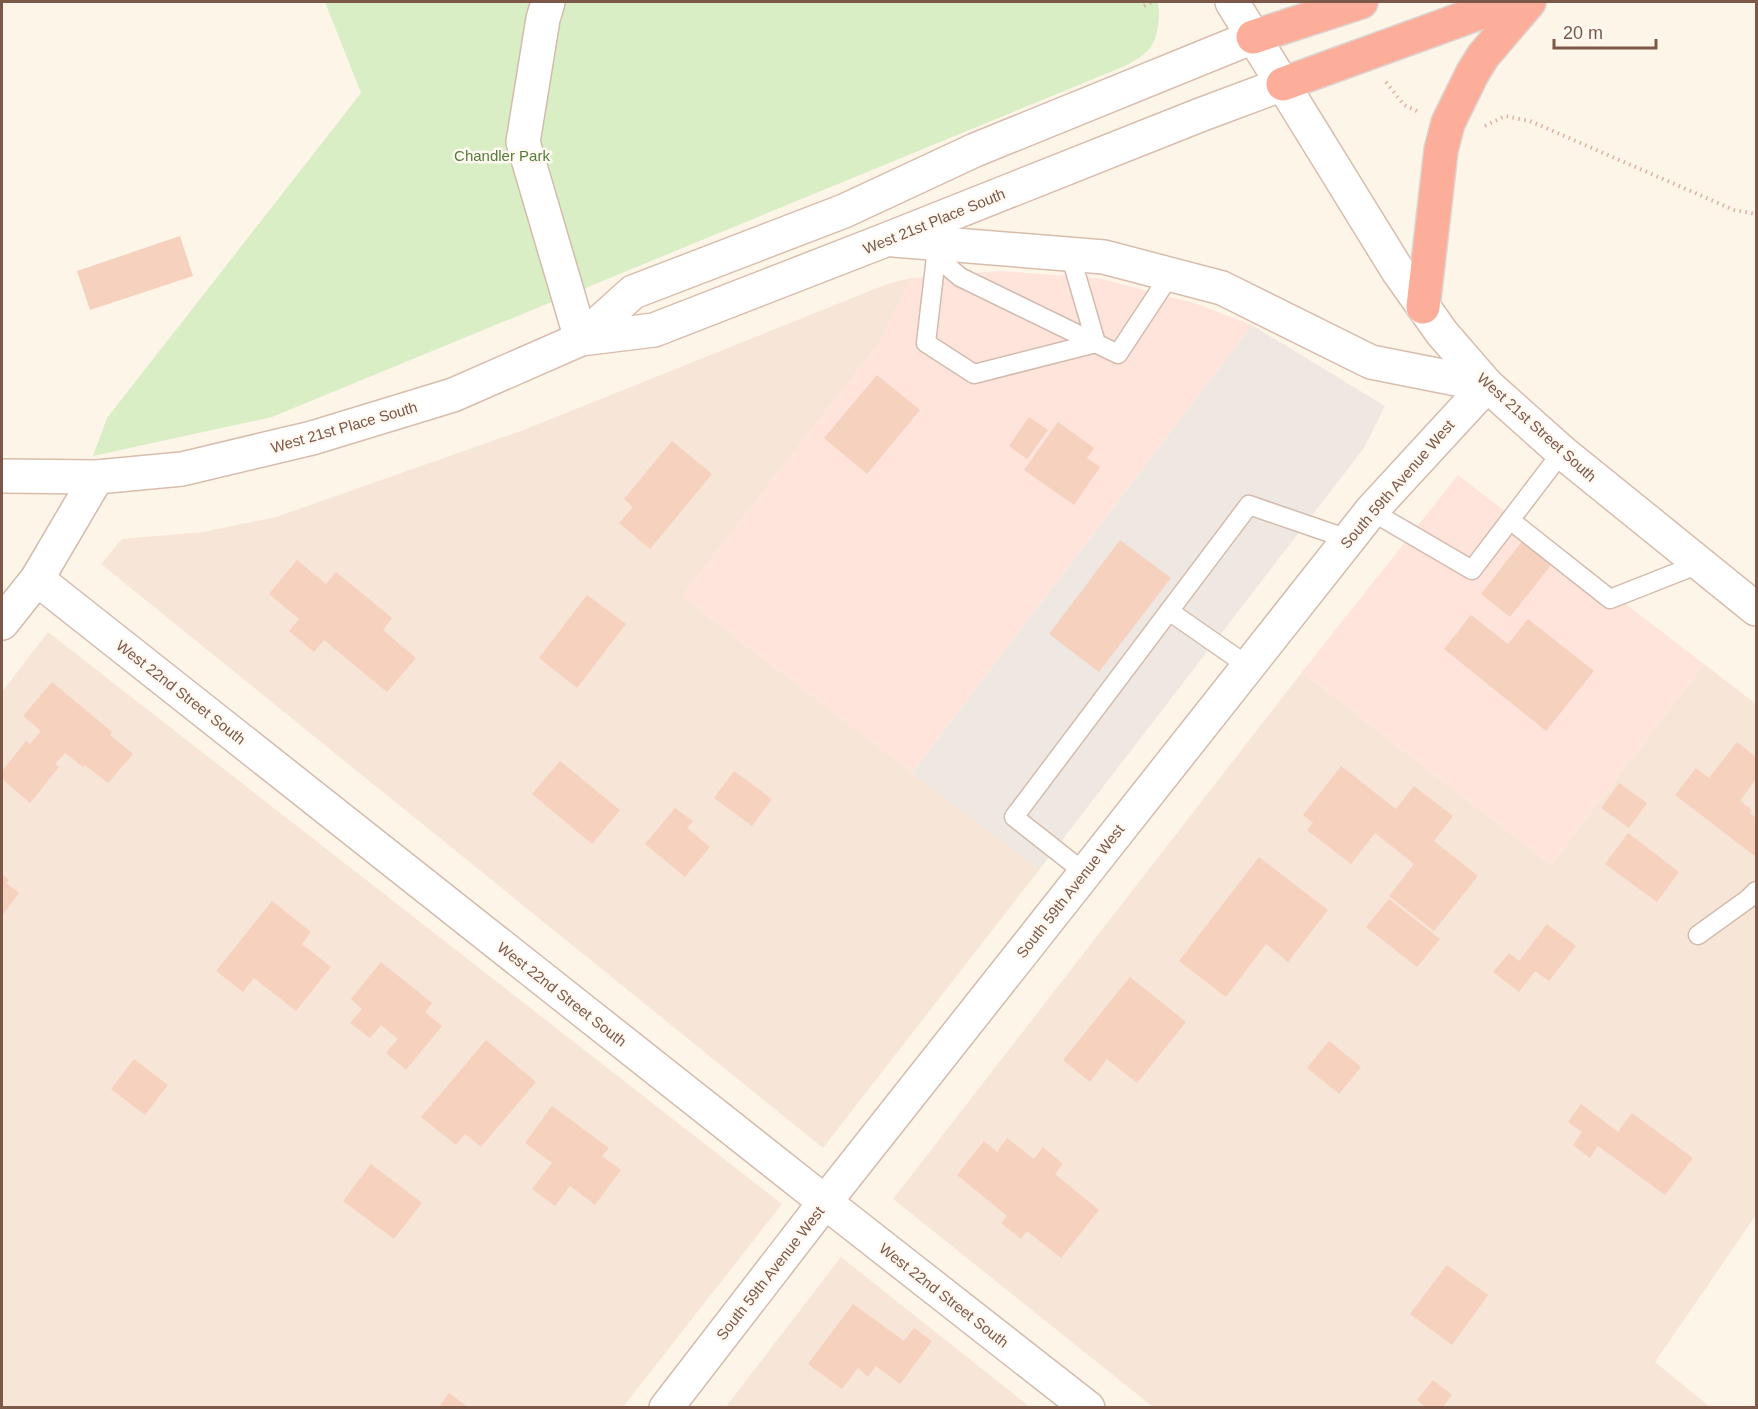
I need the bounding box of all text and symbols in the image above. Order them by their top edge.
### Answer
scale bar [1554,12,1656,50]
text: 20 m [1563,23,1603,43]
park label: Chandler Park [454,147,550,164]
street label: West 21st Place South [861,185,1007,257]
street label: West 21st Street South [1474,369,1600,485]
street label: West 21st Place South [269,398,419,456]
street label: South 59th Avenue West [1337,416,1458,552]
street label: West 22nd Street South [113,636,249,748]
street label: South 59th Avenue West [1013,820,1128,961]
street label: West 22nd Street South [494,938,630,1050]
street label: South 59th Avenue West [713,1202,828,1343]
street label: West 22nd Street South [876,1239,1012,1351]

